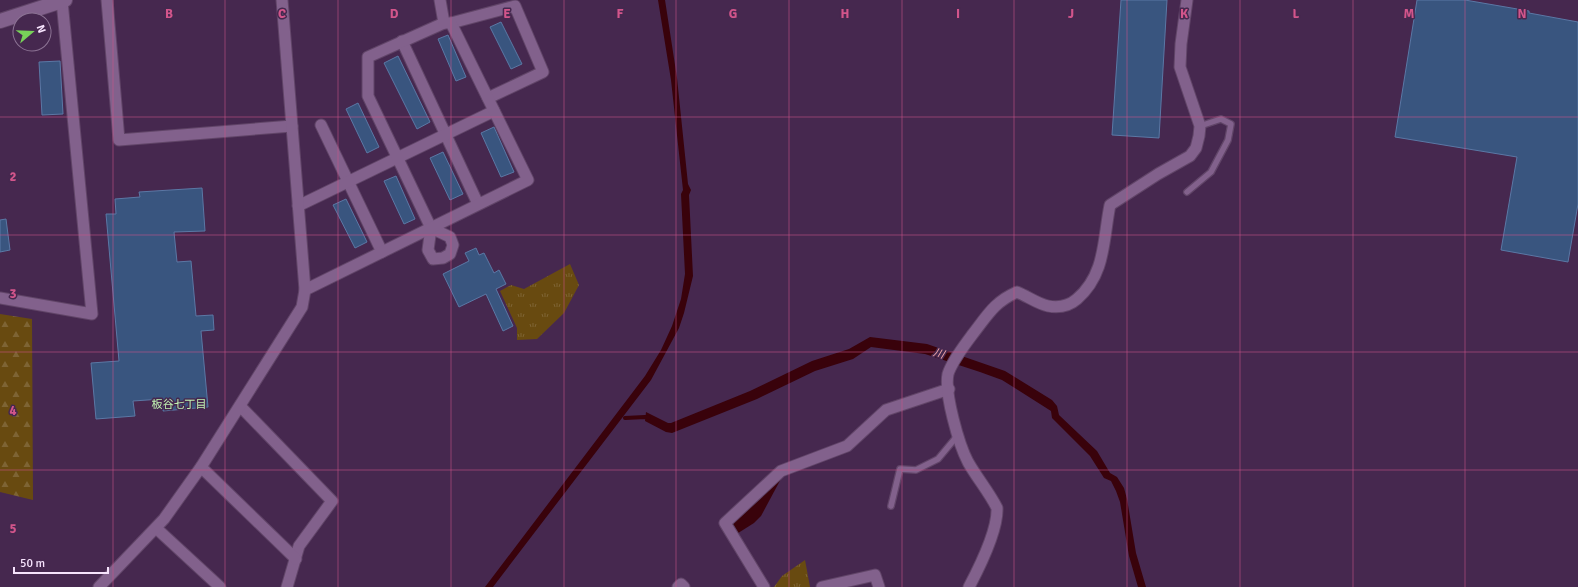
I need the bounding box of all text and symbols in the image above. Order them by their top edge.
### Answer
text: B [165,6,173,22]
text: C [278,6,286,22]
text: D [390,6,399,22]
text: E [503,6,511,22]
text: F [617,6,624,22]
text: G [729,6,737,22]
text: H [841,6,849,22]
text: I [956,6,960,22]
text: J [1068,6,1074,22]
text: K [1180,6,1188,22]
text: L [1293,6,1300,22]
text: M [1404,6,1415,22]
text: N [1517,6,1527,22]
north arrow [12,12,52,52]
text: N [34,23,48,35]
text: 2 [9,169,17,185]
text: 3 [9,286,17,302]
water label: 川 [932,346,947,362]
district label: 板谷七丁目 [152,398,207,411]
text: 4 [9,403,17,419]
text: 5 [9,521,17,537]
scale bar [14,549,108,575]
text: 50 m [20,556,45,571]

